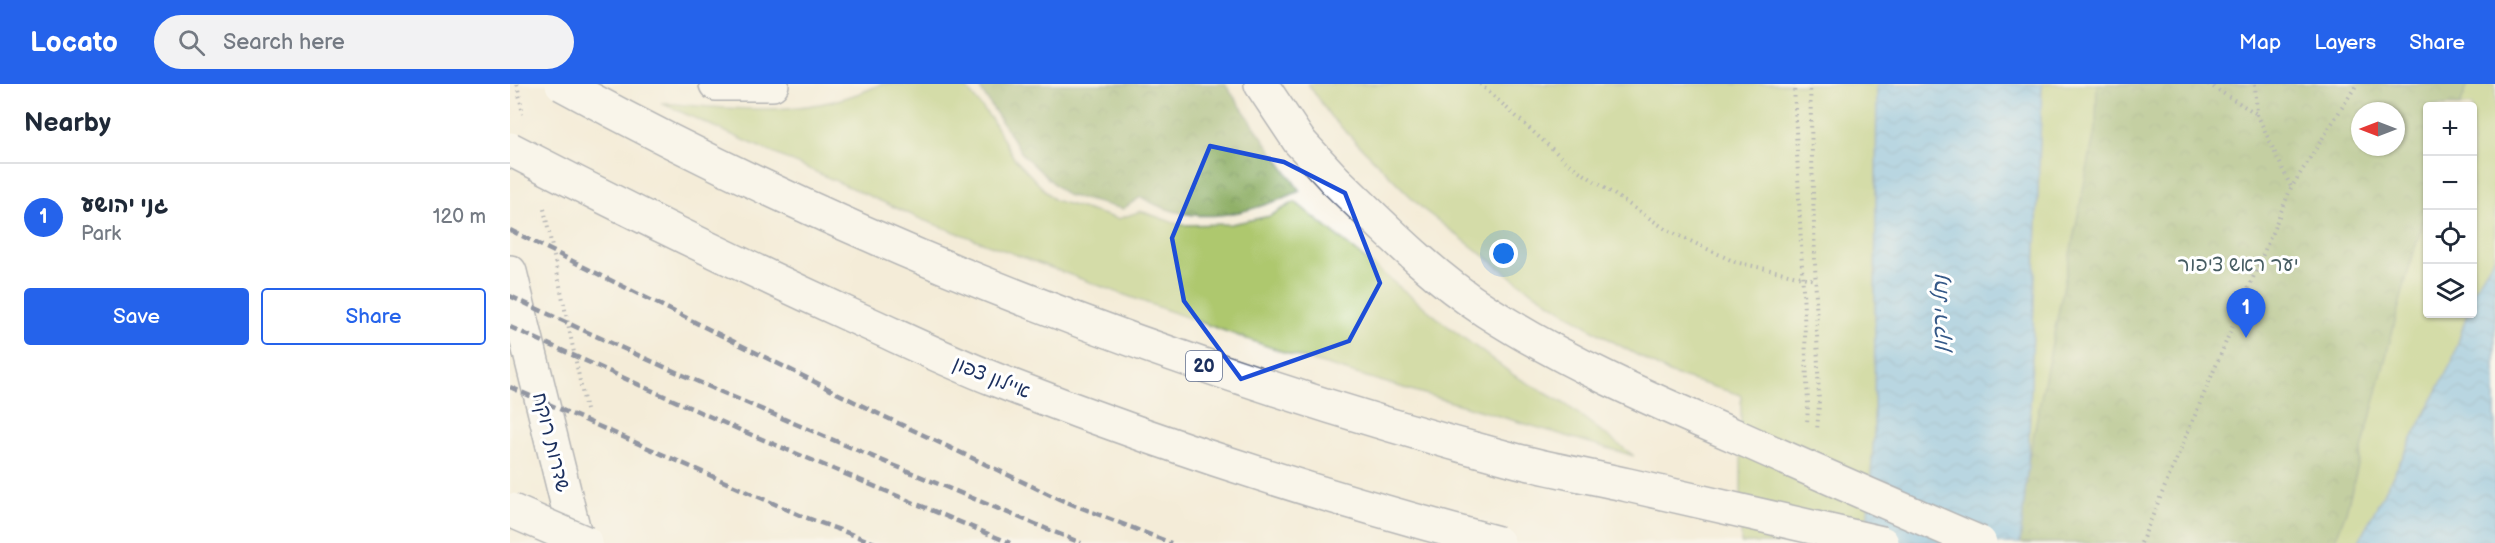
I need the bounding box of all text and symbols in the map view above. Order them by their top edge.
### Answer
search box [154,15,574,69]
text: Locato [30,26,118,59]
icon: search [175,26,208,59]
text: Search here [223,29,345,56]
text: Map [2239,30,2281,55]
text: Layers [2314,30,2376,55]
text: Share [2409,30,2465,55]
north arrow [2351,102,2405,156]
map controls [2423,102,2477,318]
button: + [2423,102,2477,156]
text: Nearby [24,108,111,139]
button: − [2423,156,2477,210]
text: גני יהושע [81,192,168,219]
text: 1 [39,205,48,229]
text: 120 m [433,205,486,229]
button: locate [2423,210,2477,264]
text: Park [81,222,121,246]
your location [1489,239,1518,268]
park label: יער ראש ציפור [2177,253,2299,277]
button: layers [2423,264,2477,318]
water label: נחל ירקון [1928,274,1953,353]
button: Save [24,288,249,345]
button: Share [261,288,486,345]
pin: 1 [2226,288,2266,338]
road number: 20 [1186,351,1222,381]
street label: איילון צפון [950,352,1034,404]
street label: שדרות רוקח [527,390,575,495]

